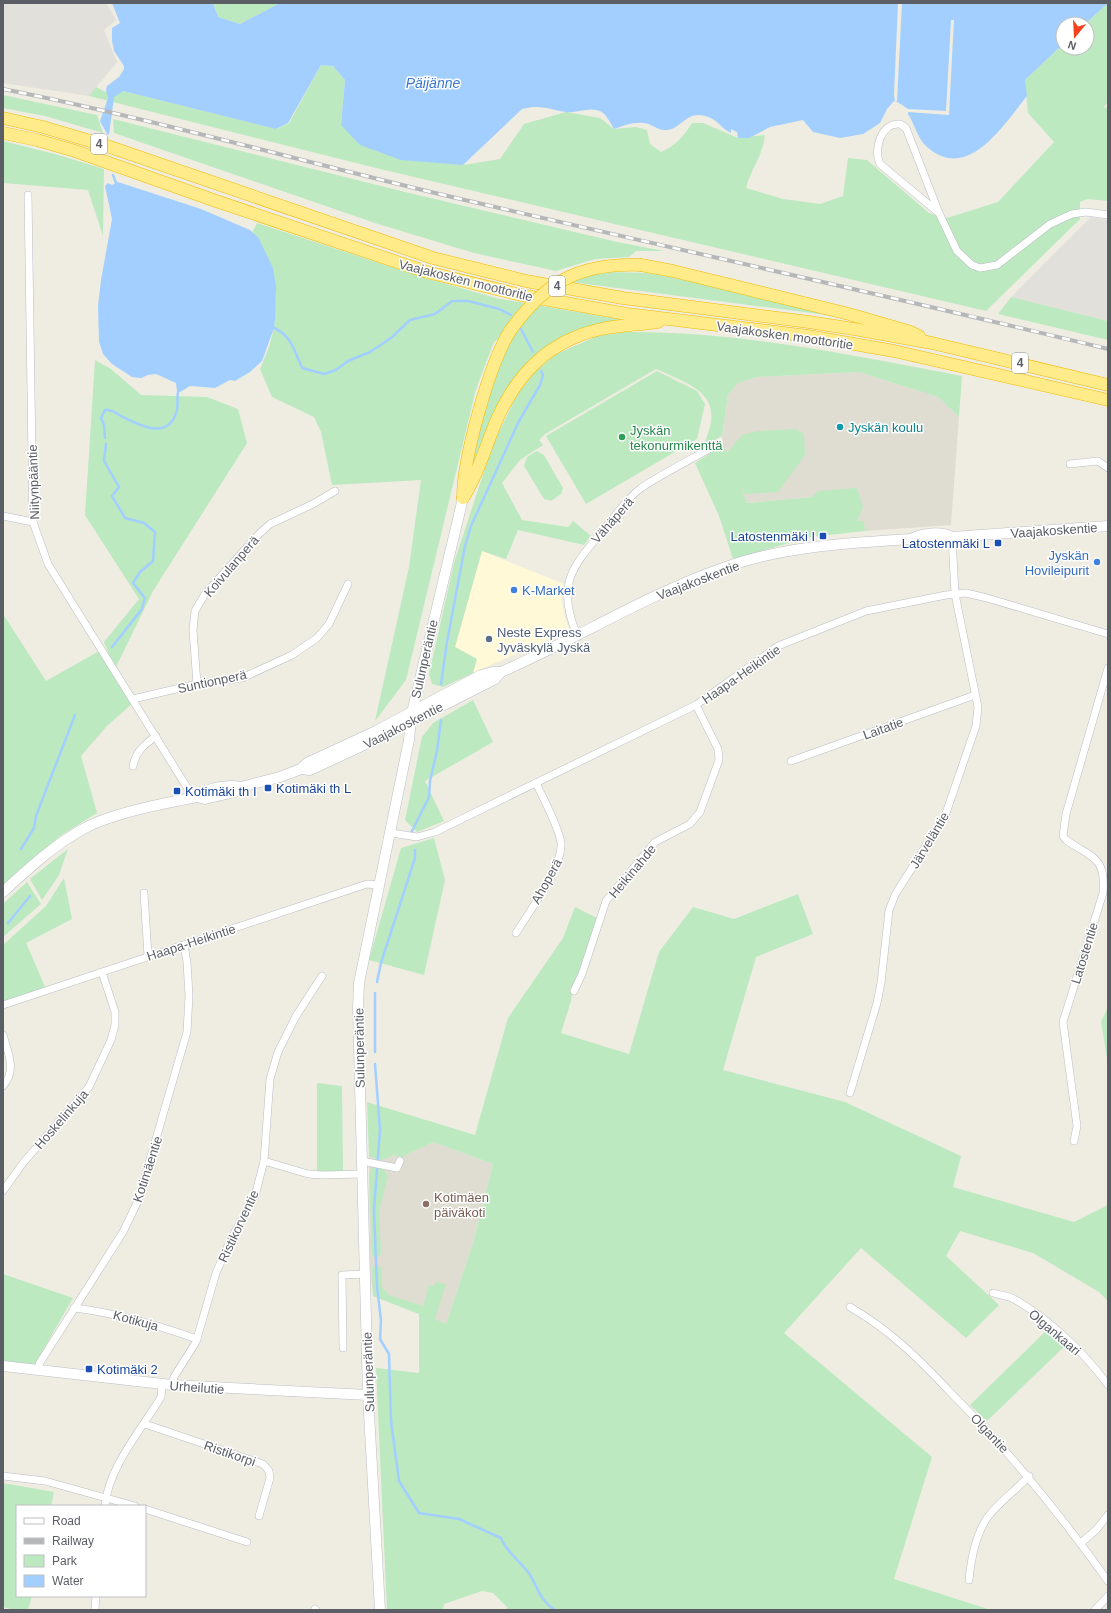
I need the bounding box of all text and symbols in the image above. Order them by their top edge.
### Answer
north arrow [1055,16,1095,56]
text: N [1066,39,1078,52]
water label: Päijänne [406,75,460,91]
road number: 4 [91,134,107,154]
street label: Vaajakosken moottoritie [397,257,535,304]
road number: 4 [549,276,565,296]
street label: Vaajakosken moottoritie [716,318,854,353]
road number: 4 [1012,353,1028,373]
place label: Jyskän koulu [848,420,923,435]
marker: Jyskän koulu [835,422,845,432]
place label: Jyskän tekonurmikenttä [630,423,723,453]
marker: Jyskän tekonurmikenttä [617,432,627,442]
street label: Niitynpääntie [25,444,42,520]
street label: Vähäperä [588,494,637,547]
street label: Vaajakoskentie [1010,520,1098,541]
place label: Latostenmäki I [730,529,815,544]
marker: Latostenmäki I [818,531,828,541]
street label: Koivulanperä [201,532,262,600]
place label: Latostenmäki L [902,536,990,551]
marker: Latostenmäki L [993,538,1003,548]
place label: Jyskän Hovileipurit [1025,548,1089,578]
marker: Jyskän Hovileipurit [1092,557,1102,567]
street label: Vaajakoskentie [655,558,742,603]
place label: K-Market [522,583,575,598]
marker: K-Market [509,585,519,595]
street label: Sulunperäntie [408,618,441,700]
place label: Neste Express Jyväskylä Jyskä [497,625,591,655]
marker: Neste Express Jyväskylä Jyskä [484,634,494,644]
street label: Haapa-Heikintie [699,642,783,707]
street label: Suntionperä [176,667,249,696]
street label: Vaajakoskentie [361,699,445,752]
street label: Laitatie [861,714,905,743]
place label: Kotimäki th L [276,781,351,796]
marker: Kotimäki th L [263,783,273,793]
place label: Kotimäki th I [185,784,257,799]
marker: Kotimäki th I [172,786,182,796]
street label: Järveläntie [907,809,952,871]
street label: Heikinahde [606,842,659,901]
street label: Ahoperä [528,855,565,906]
street label: Haapa-Heikintie [145,921,237,964]
street label: Latostentie [1068,921,1101,986]
street label: Sulunperäntie [351,1008,368,1088]
street label: Hoskelinkuja [32,1086,92,1152]
street label: Kotimäentie [130,1134,165,1204]
street label: Ristikorventie [215,1188,262,1265]
place label: Kotimäen päiväkoti [434,1190,489,1220]
marker: Kotimäen päiväkoti [421,1199,431,1209]
street label: Olgankaari [1026,1306,1084,1358]
street label: Kotikuja [112,1307,161,1334]
street label: Sulunperäntie [360,1332,377,1412]
place label: Kotimäki 2 [97,1362,158,1377]
marker: Kotimäki 2 [84,1364,94,1374]
street label: Urheilutie [169,1378,225,1397]
street label: Olgantie [968,1411,1012,1456]
street label: Ristikorpi [202,1438,258,1469]
legend [16,1505,146,1597]
text: Road [52,1514,81,1528]
text: Railway [52,1534,94,1548]
text: Park [52,1554,78,1568]
text: Water [52,1574,84,1588]

